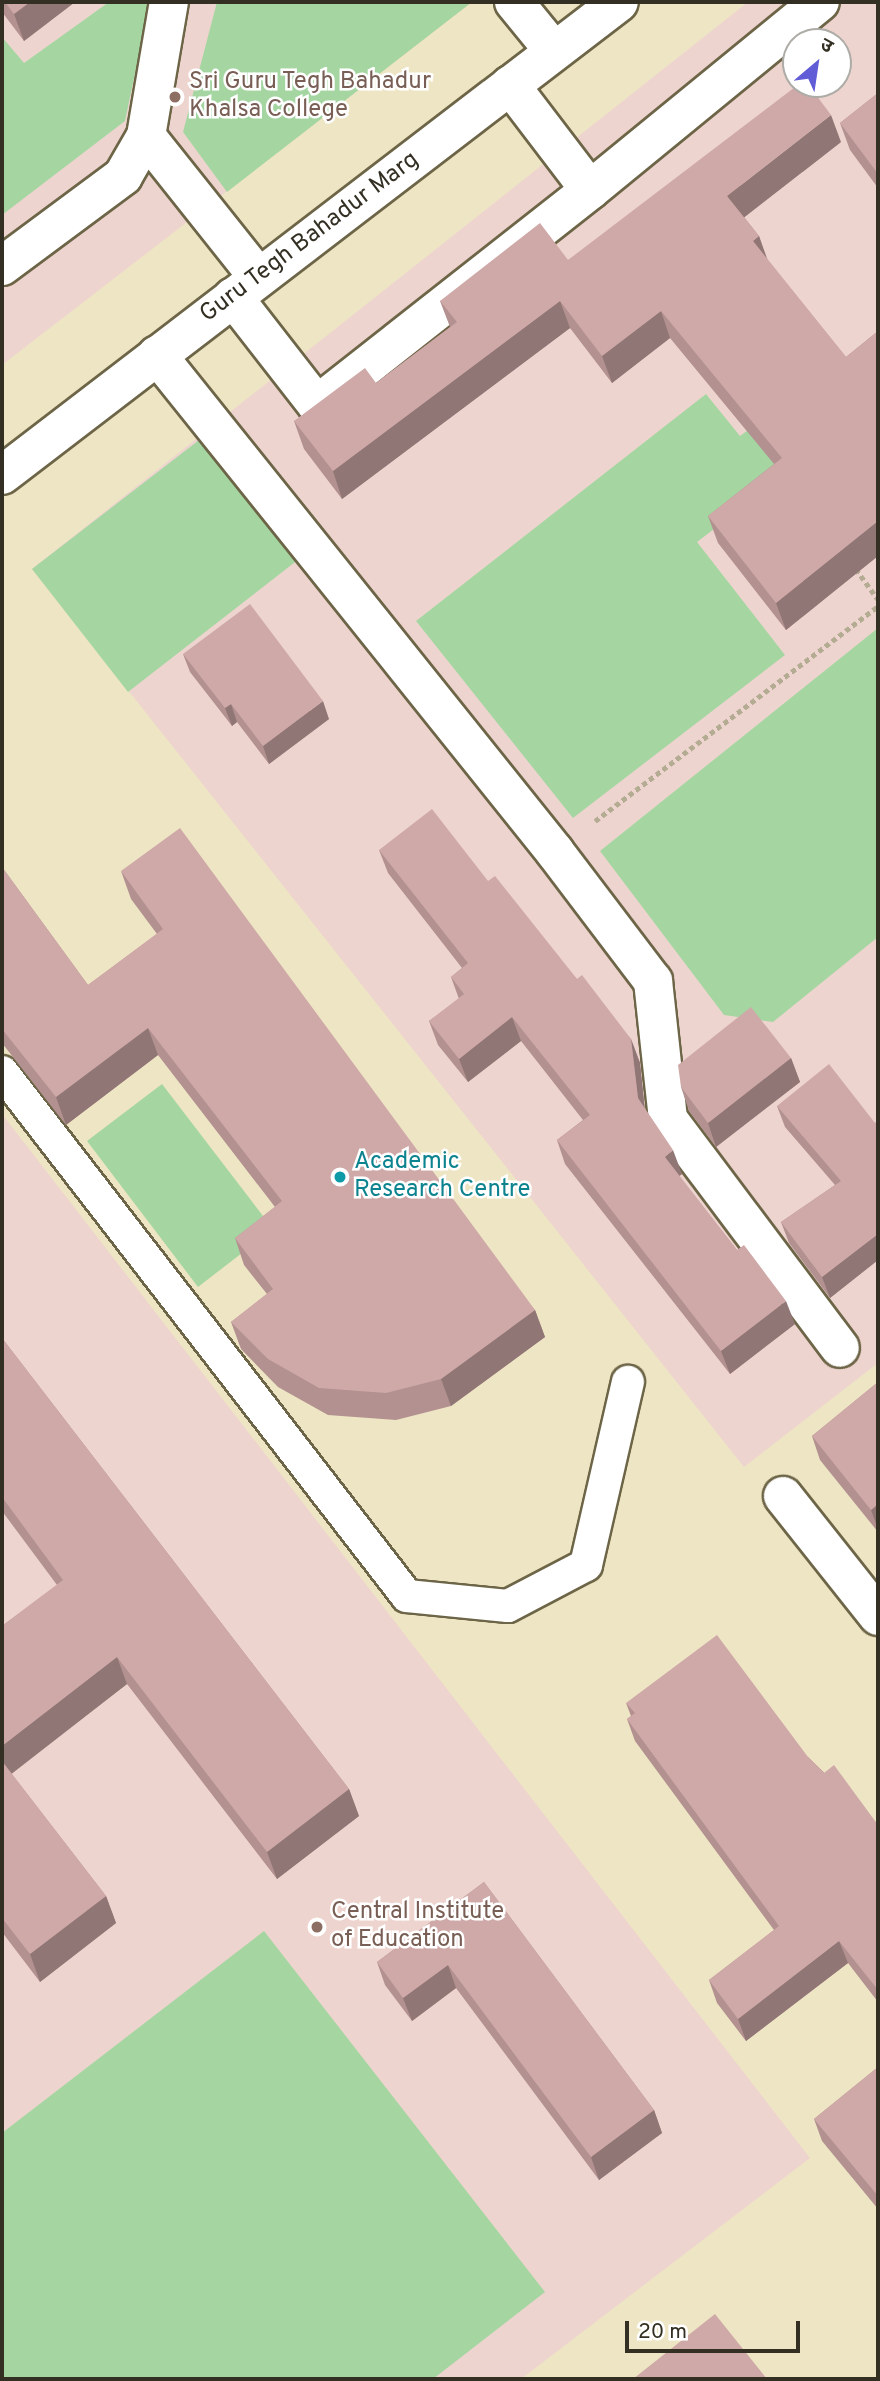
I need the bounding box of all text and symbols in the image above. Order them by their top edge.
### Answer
north arrow [782,28,852,98]
text: उ [816,33,837,60]
place label: Sri Guru Tegh Bahadur Khalsa College [189,69,432,125]
marker: Sri Guru Tegh Bahadur Khalsa College [167,89,183,105]
street label: Guru Tegh Bahadur Marg [195,146,425,330]
place label: Academic Research Centre [354,1149,530,1205]
marker: Academic Research Centre [332,1169,348,1185]
place label: Central Institute of Education [331,1899,504,1955]
marker: Central Institute of Education [309,1919,325,1935]
scale bar [628,2308,803,2352]
text: 20 m [638,2319,687,2346]

